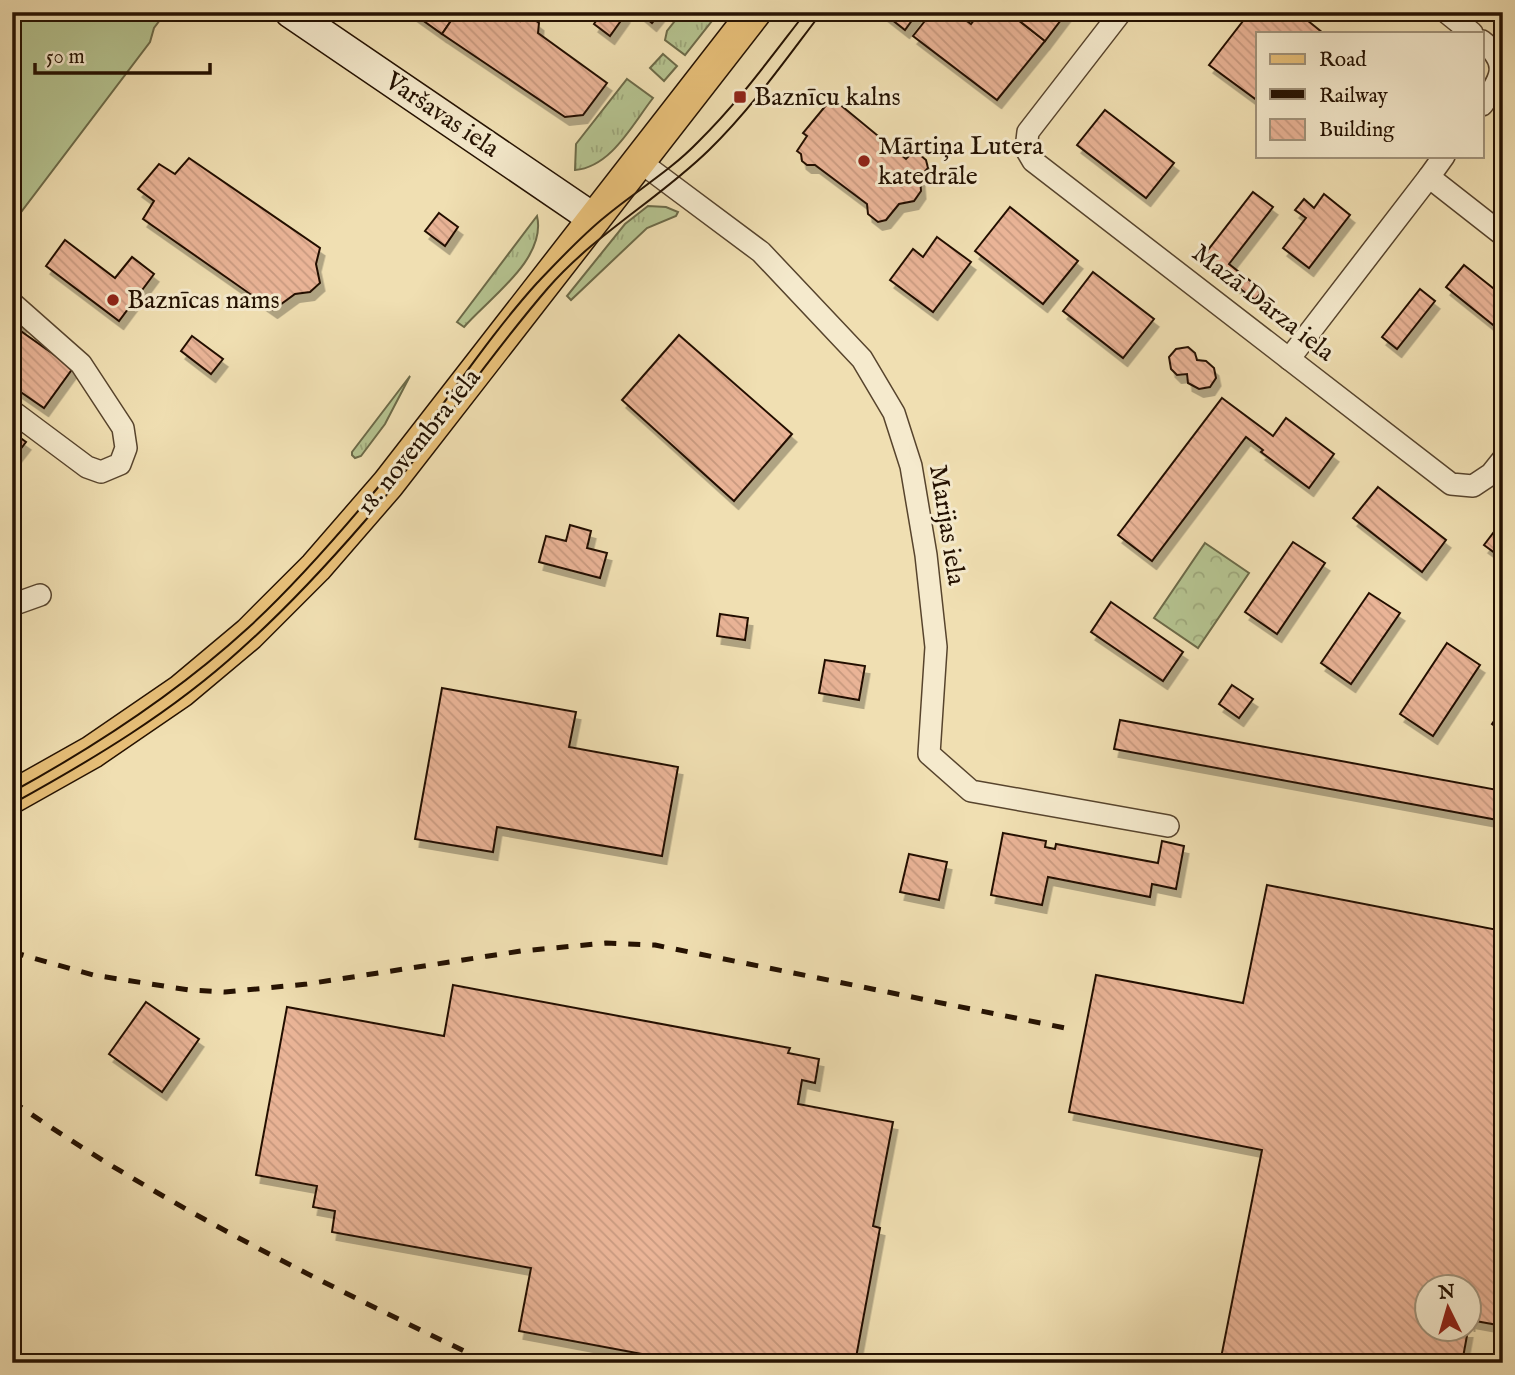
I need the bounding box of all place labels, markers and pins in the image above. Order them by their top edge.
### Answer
place label: Baznīcu kalns [754,81,901,114]
marker: Baznīcu kalns [732,89,748,105]
place label: Mārtiņa Lutera katedrāle [878,130,1044,193]
marker: Mārtiņa Lutera katedrāle [856,153,872,169]
place label: Baznīcas nams [127,284,280,317]
marker: Baznīcas nams [105,292,121,308]

